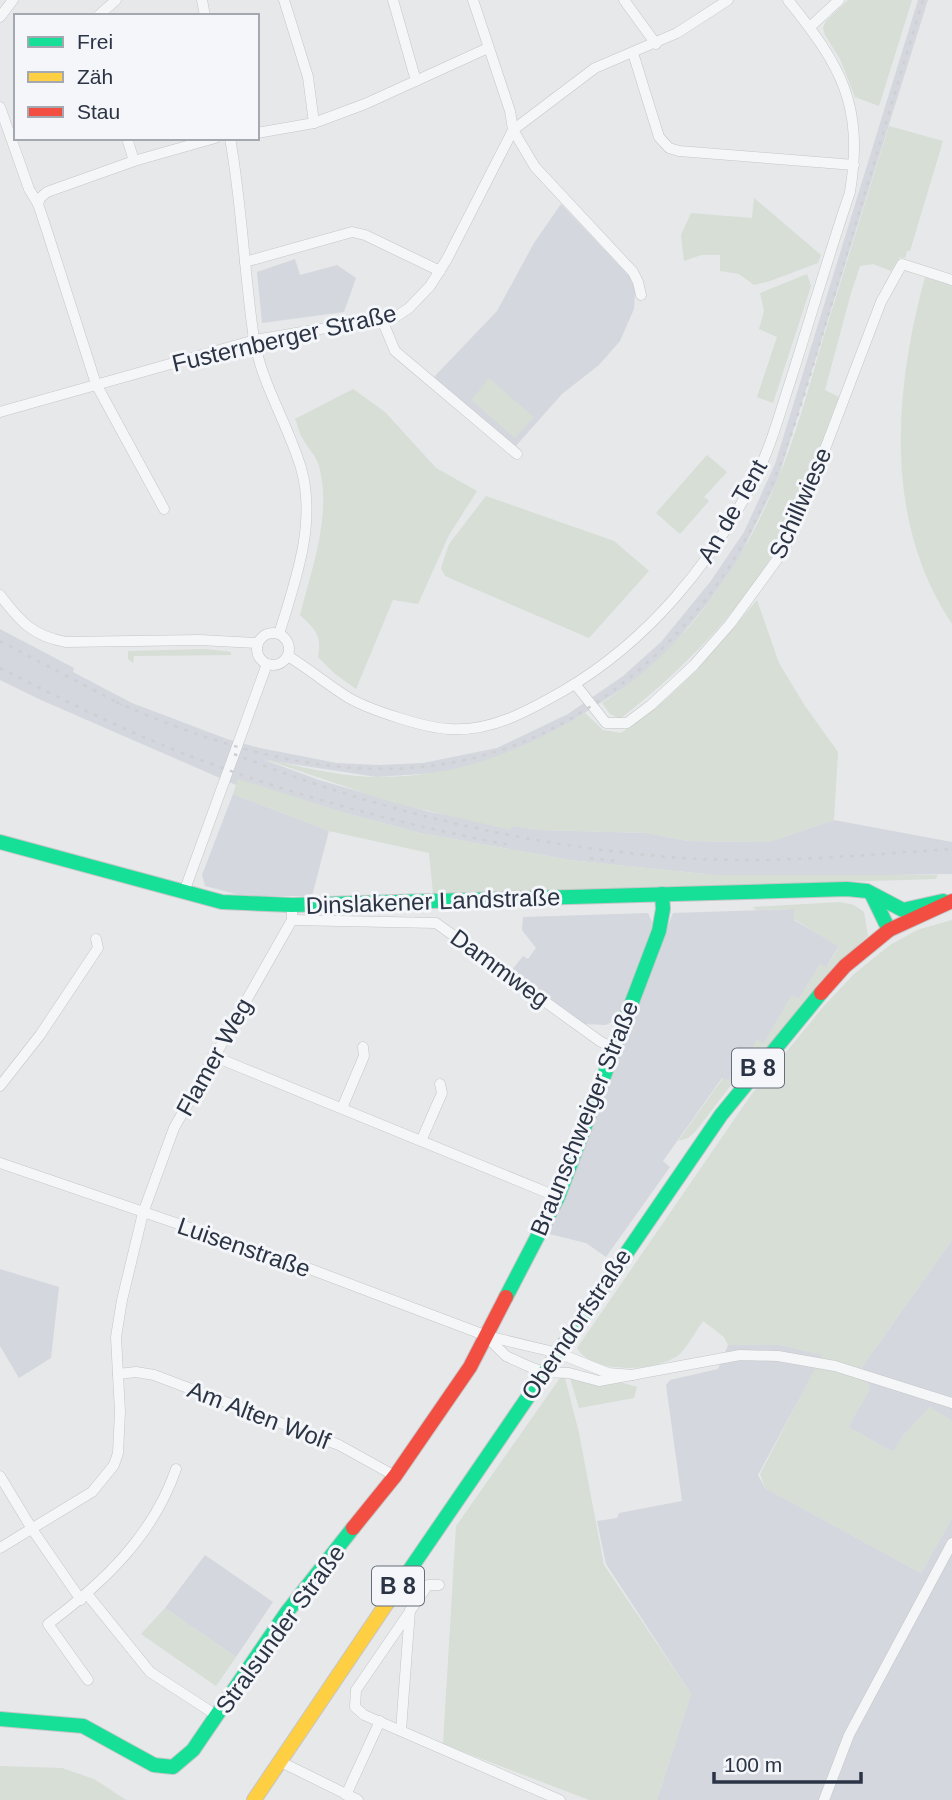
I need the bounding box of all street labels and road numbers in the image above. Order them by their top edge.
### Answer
street label: Fusternberger Straße [169,299,399,377]
street label: Schillwiese [764,443,836,563]
street label: An de Tent [692,454,772,567]
street label: Dinslakener Landstraße [305,883,561,919]
street label: Dammweg [446,923,554,1013]
street label: Flamer Weg [171,993,257,1121]
street label: Braunschweiger Straße [525,997,643,1239]
road number: B 8 [732,1049,784,1088]
street label: Luisenstraße [174,1212,314,1282]
street label: Oberndorfstraße [516,1243,636,1405]
street label: Am Alten Wolf [184,1375,334,1455]
street label: Stralsunder Straße [210,1540,350,1718]
road number: B 8 [372,1567,424,1606]

